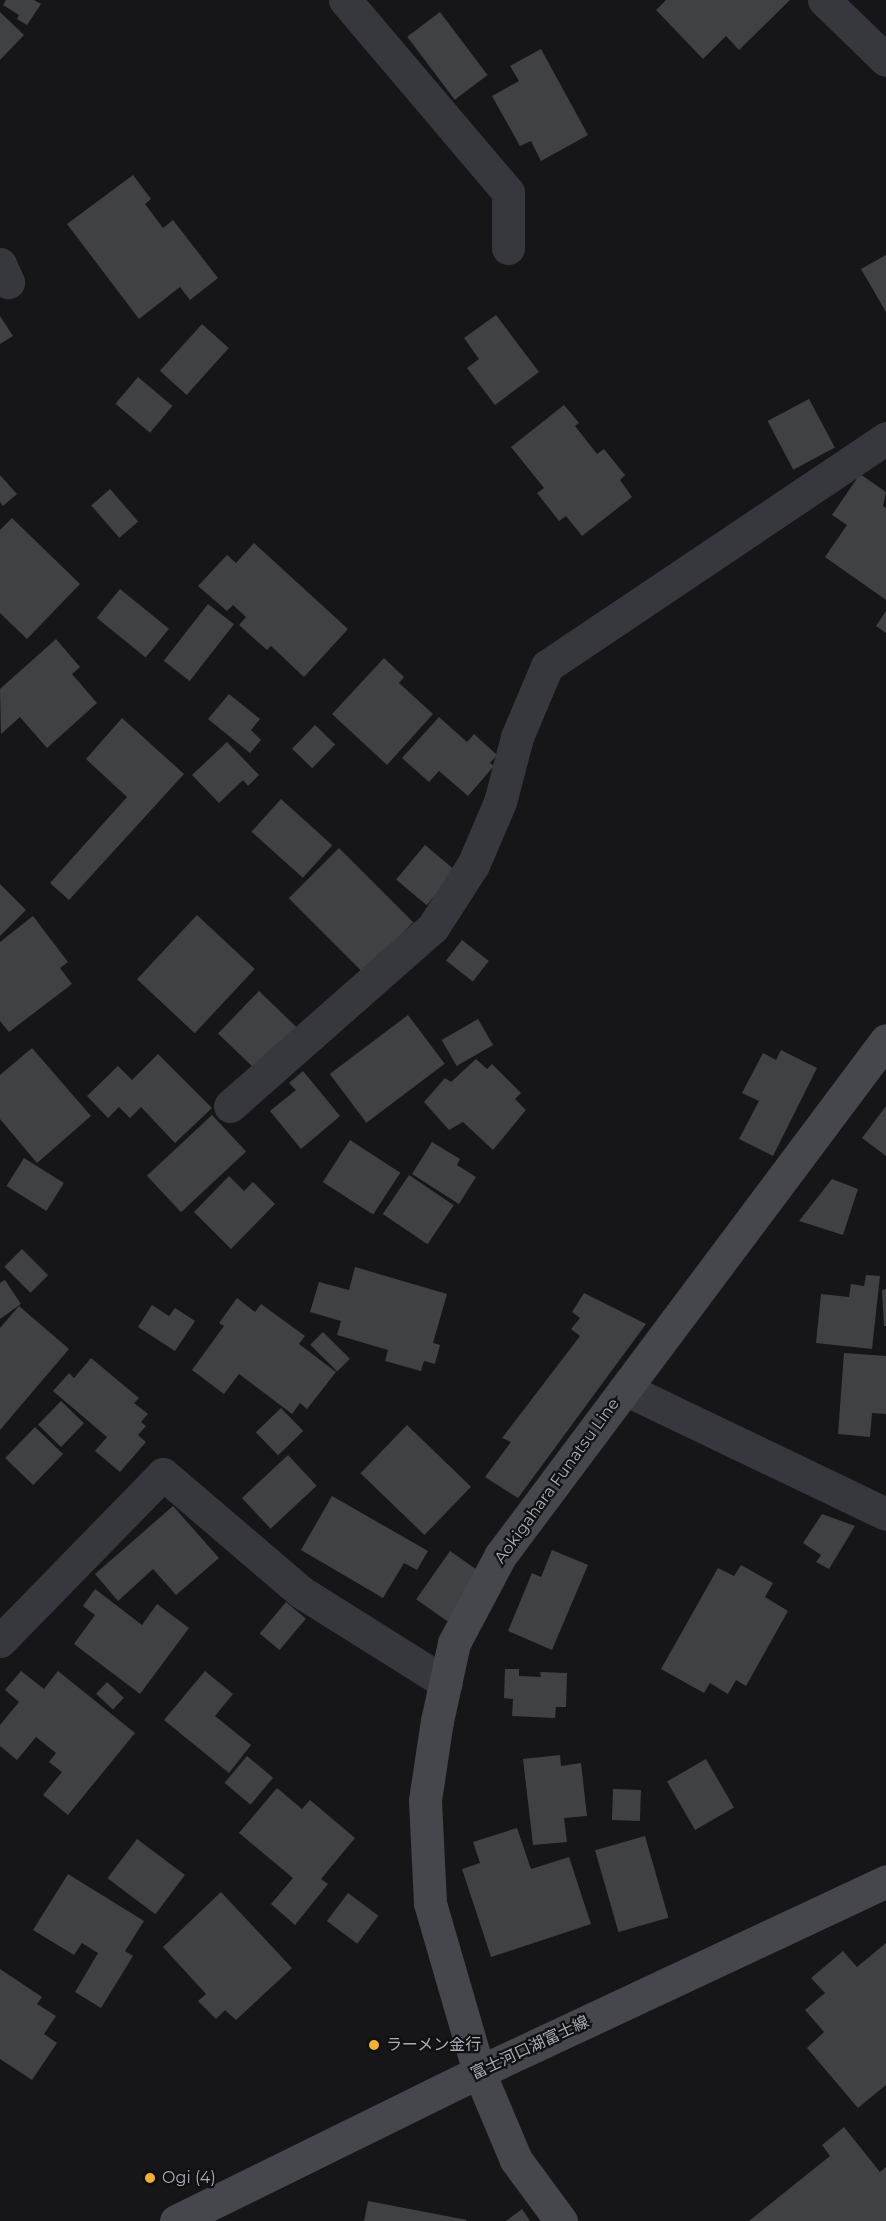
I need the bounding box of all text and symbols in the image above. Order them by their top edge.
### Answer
street label: Aokigahara Funatsu Line [491,1395,623,1567]
street label: 富士河口湖富士線 [468,2012,592,2084]
place label: ラーメン金行 [386,2035,482,2055]
marker: ラーメン金行 [367,2038,381,2052]
place label: Ogi (4) [162,2168,216,2188]
marker: Ogi (4) [143,2171,157,2185]

